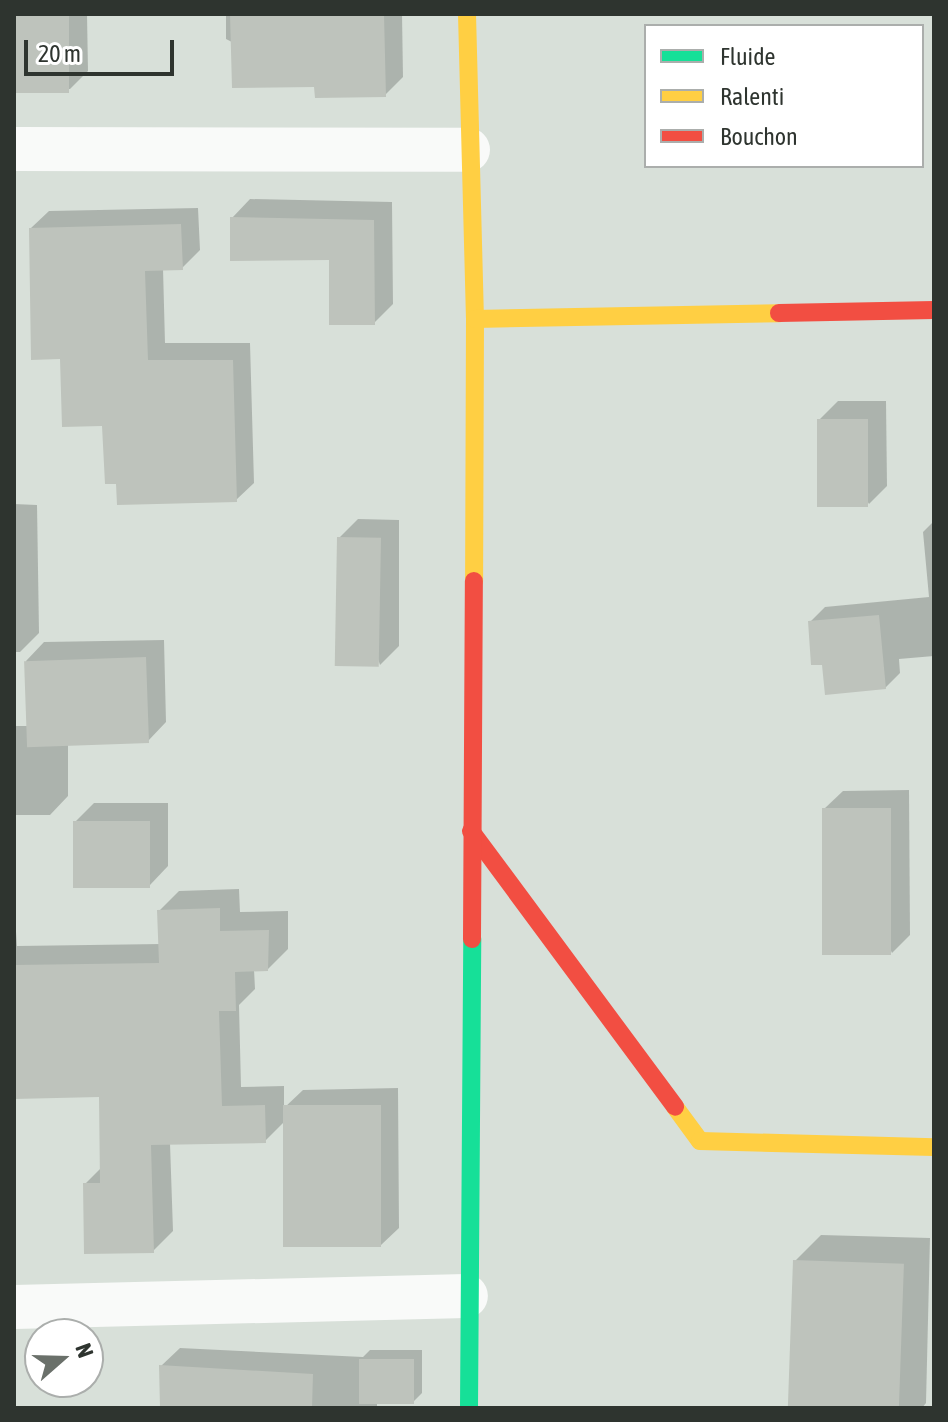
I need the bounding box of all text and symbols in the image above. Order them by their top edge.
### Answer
scale bar [28,24,178,74]
legend [644,24,924,168]
text: 20 m [38,40,81,67]
text: Fluide [720,43,775,70]
text: Ralenti [720,83,784,110]
text: Bouchon [720,123,798,150]
north arrow [24,1318,104,1398]
text: N [70,1340,99,1361]

